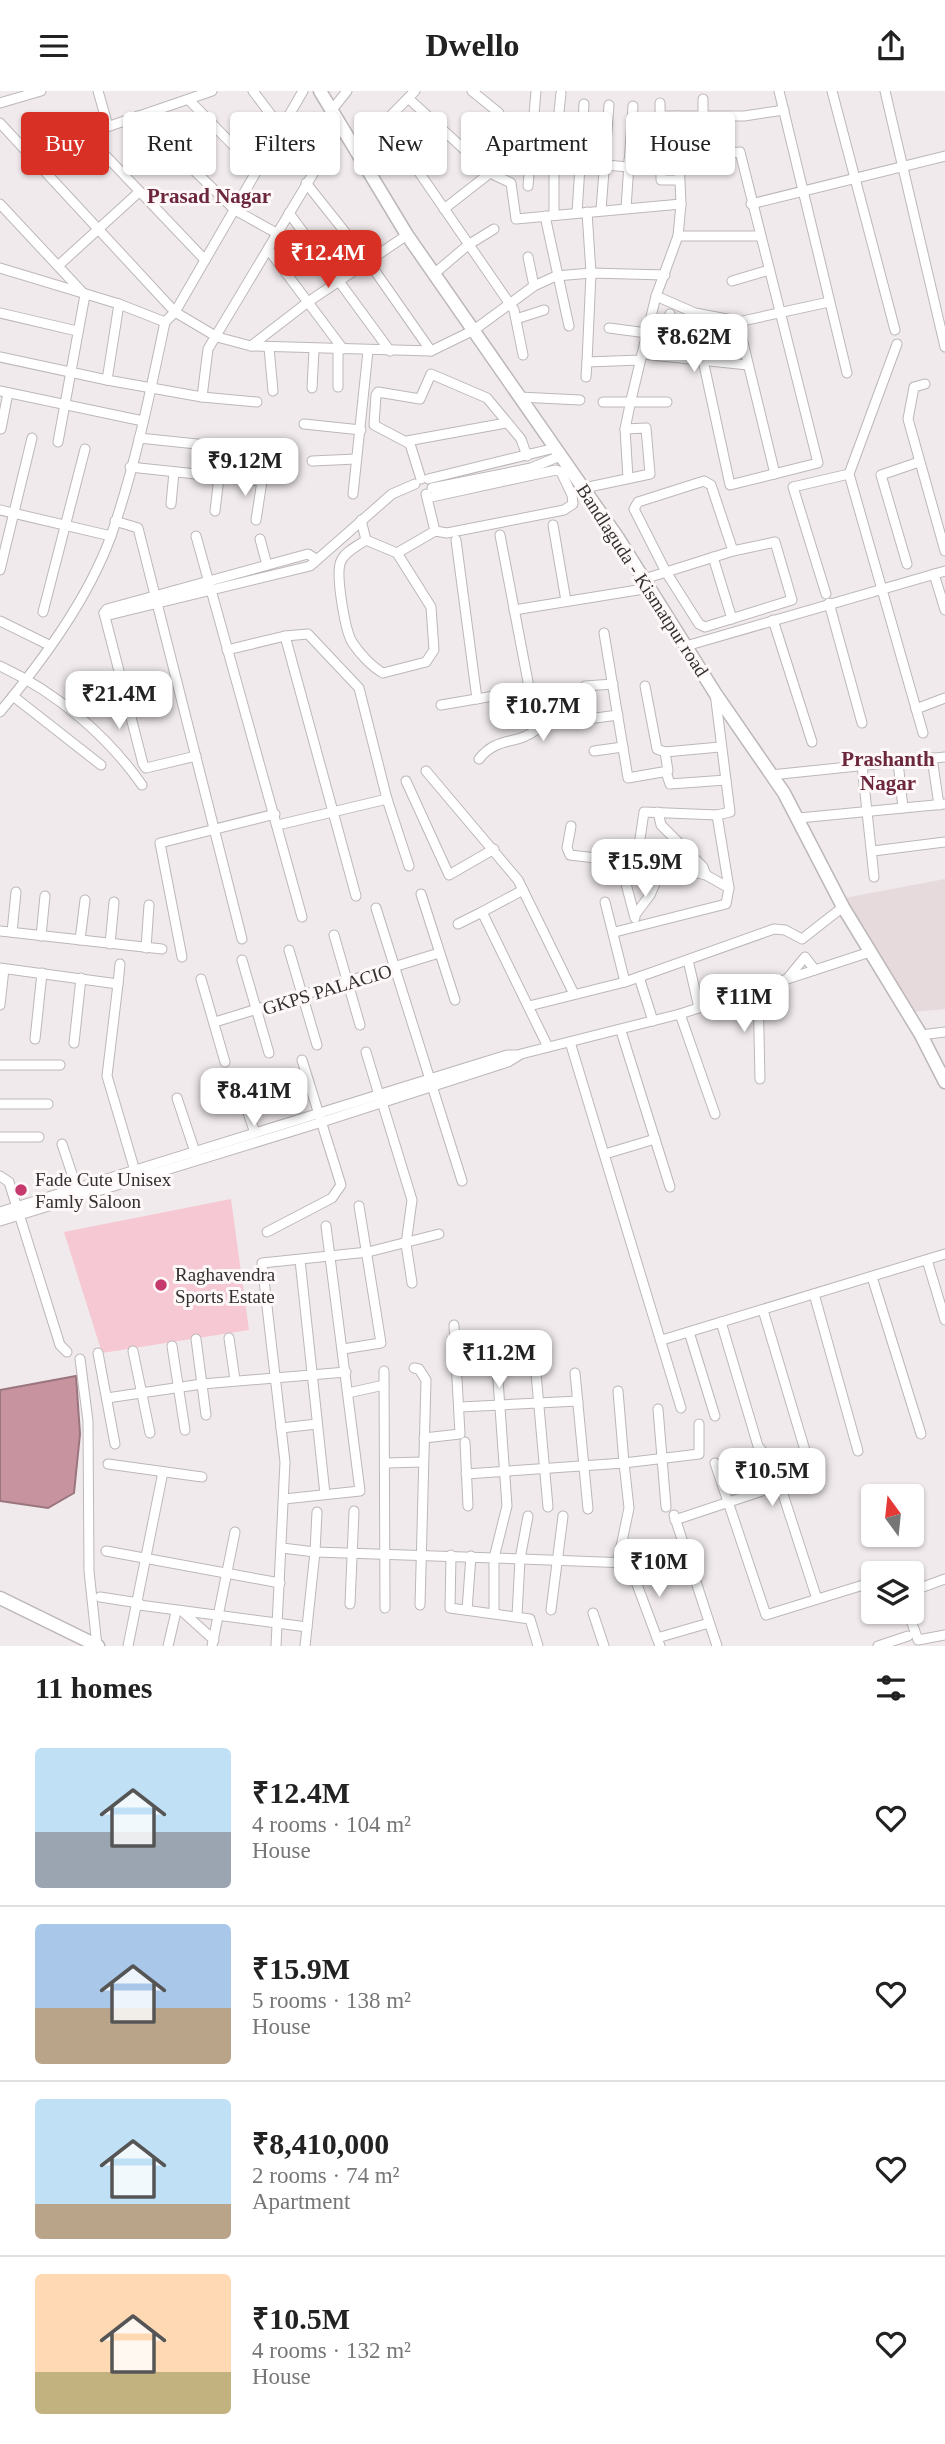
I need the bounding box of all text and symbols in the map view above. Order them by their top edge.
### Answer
icon: menu [35,27,73,65]
text: Dwello [425,27,520,63]
icon: share [872,27,910,65]
chip: Buy [21,112,109,175]
chip: Rent [123,112,216,175]
chip: Filters [230,112,340,175]
chip: New [354,112,447,175]
chip: Apartment [461,112,612,175]
chip: House [626,112,735,175]
district label: Prasad Nagar [147,184,271,208]
pin: ₹12.4M [271,231,385,290]
text: ₹12.4M [290,240,366,265]
pin: ₹8.62M [637,315,751,374]
text: ₹8.62M [656,324,732,349]
pin: ₹9.12M [188,439,302,498]
text: ₹9.12M [207,448,283,473]
street label: Bandlaguda - Kismatpur road [572,480,713,681]
pin: ₹21.4M [62,671,176,731]
text: ₹21.4M [81,681,157,706]
pin: ₹10.7M [486,683,600,743]
text: ₹10.7M [505,693,581,718]
district label: Prashanth Nagar [841,747,935,795]
pin: ₹15.9M [588,839,702,899]
text: ₹15.9M [607,849,683,874]
street label: GKPS PALACIO [260,960,394,1019]
pin: ₹11M [703,975,785,1034]
text: ₹11M [716,984,772,1009]
pin: ₹8.41M [197,1069,311,1128]
text: ₹8.41M [216,1078,292,1103]
place label: Fade Cute Unisex Famly Saloon [35,1169,172,1212]
marker: Fade Cute Unisex Famly Saloon [13,1182,29,1198]
place label: Raghavendra Sports Estate [175,1264,276,1307]
marker: Raghavendra Sports Estate [153,1277,169,1293]
pin: ₹11.2M [442,1331,556,1390]
text: ₹11.2M [462,1340,536,1365]
pin: ₹10.5M [715,1449,829,1508]
text: ₹10.5M [734,1458,810,1483]
north arrow [861,1484,924,1547]
map controls [861,1484,924,1624]
pin: ₹10M [618,1539,700,1599]
text: ₹10M [630,1549,688,1574]
button: layers [861,1561,924,1624]
icon: filters [872,1669,910,1707]
text: 11 homes [35,1671,153,1704]
icon: home [91,1776,175,1860]
text: ₹12.4M [252,1776,350,1809]
icon: heart [872,1799,910,1837]
text: 4 rooms · 104 m² [252,1812,411,1837]
text: House [252,1838,311,1863]
icon: home [91,1952,175,2036]
text: ₹15.9M [252,1952,350,1985]
icon: heart [872,1975,910,2013]
text: 5 rooms · 138 m² [252,1988,411,2013]
text: House [252,2014,311,2039]
icon: home [91,2127,175,2211]
text: ₹8,410,000 [252,2127,389,2160]
icon: heart [872,2150,910,2188]
text: 2 rooms · 74 m² [252,2163,399,2188]
text: Apartment [252,2189,350,2214]
icon: home [91,2302,175,2386]
text: ₹10.5M [252,2302,350,2335]
icon: heart [872,2325,910,2363]
text: 4 rooms · 132 m² [252,2338,411,2363]
text: House [252,2364,311,2389]

